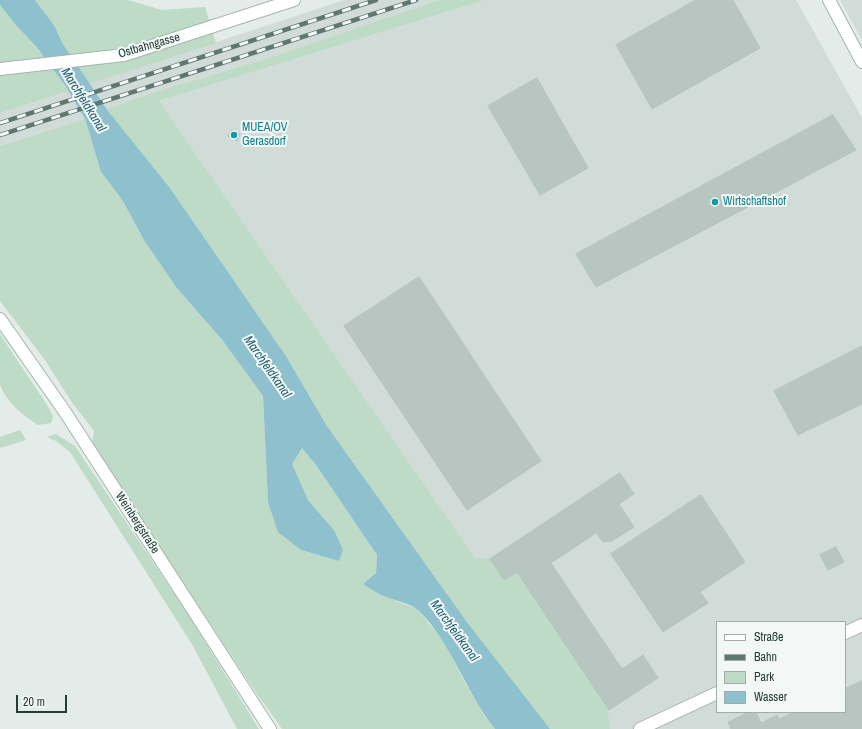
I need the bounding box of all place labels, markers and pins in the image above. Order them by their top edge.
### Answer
place label: MUEA/OV Gerasdorf [242,121,287,149]
marker: MUEA/OV Gerasdorf [229,130,239,140]
place label: Wirtschaftshof [723,195,786,209]
marker: Wirtschaftshof [710,197,720,207]

